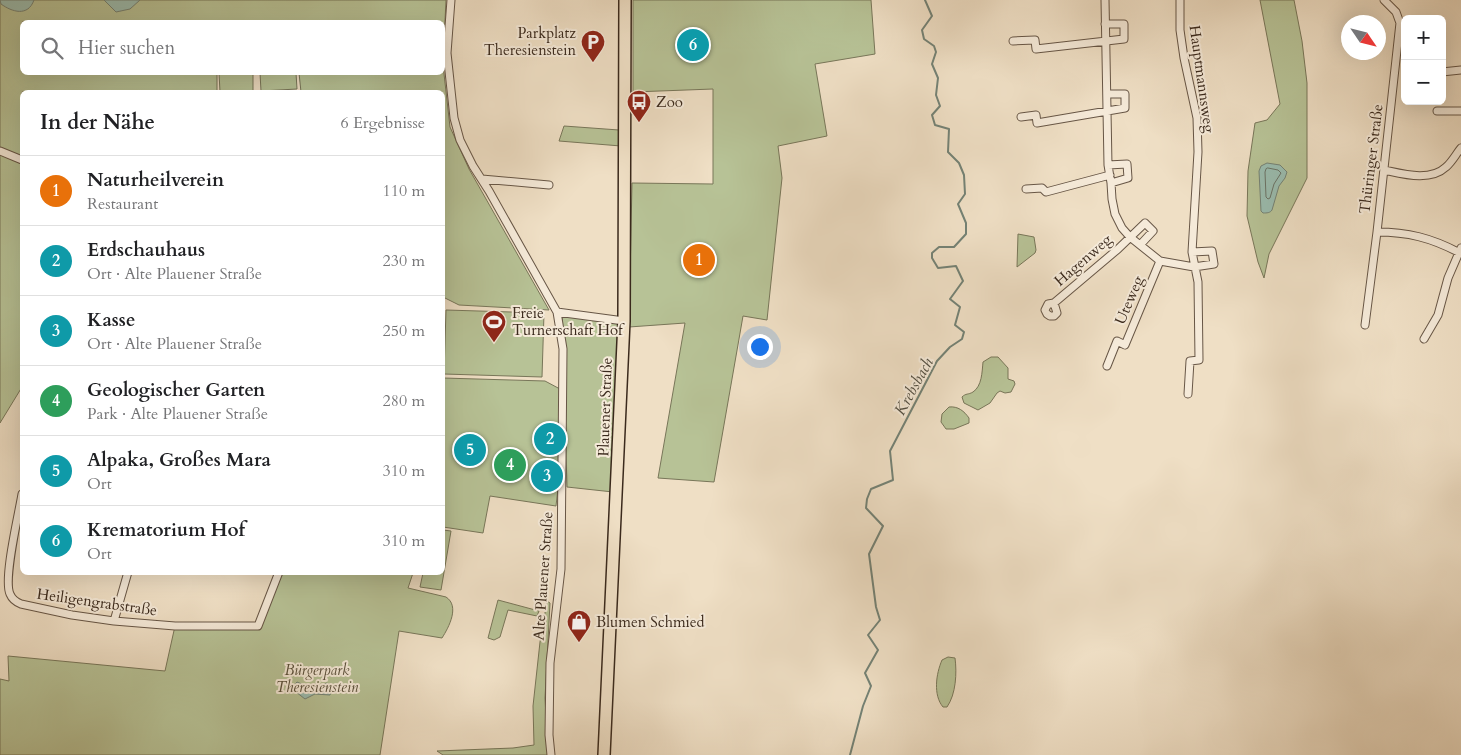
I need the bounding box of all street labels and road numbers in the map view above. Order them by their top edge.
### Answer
street label: Hauptmannsweg [1185,24,1220,135]
street label: Thüringer Straße [1354,103,1388,215]
street label: Hagenweg [1050,229,1116,291]
street label: Uteweg [1110,272,1148,327]
street label: Plauener Straße [593,357,617,457]
street label: Alte Plauener Straße [529,511,557,641]
street label: Heiligengrabstraße [36,584,159,620]

